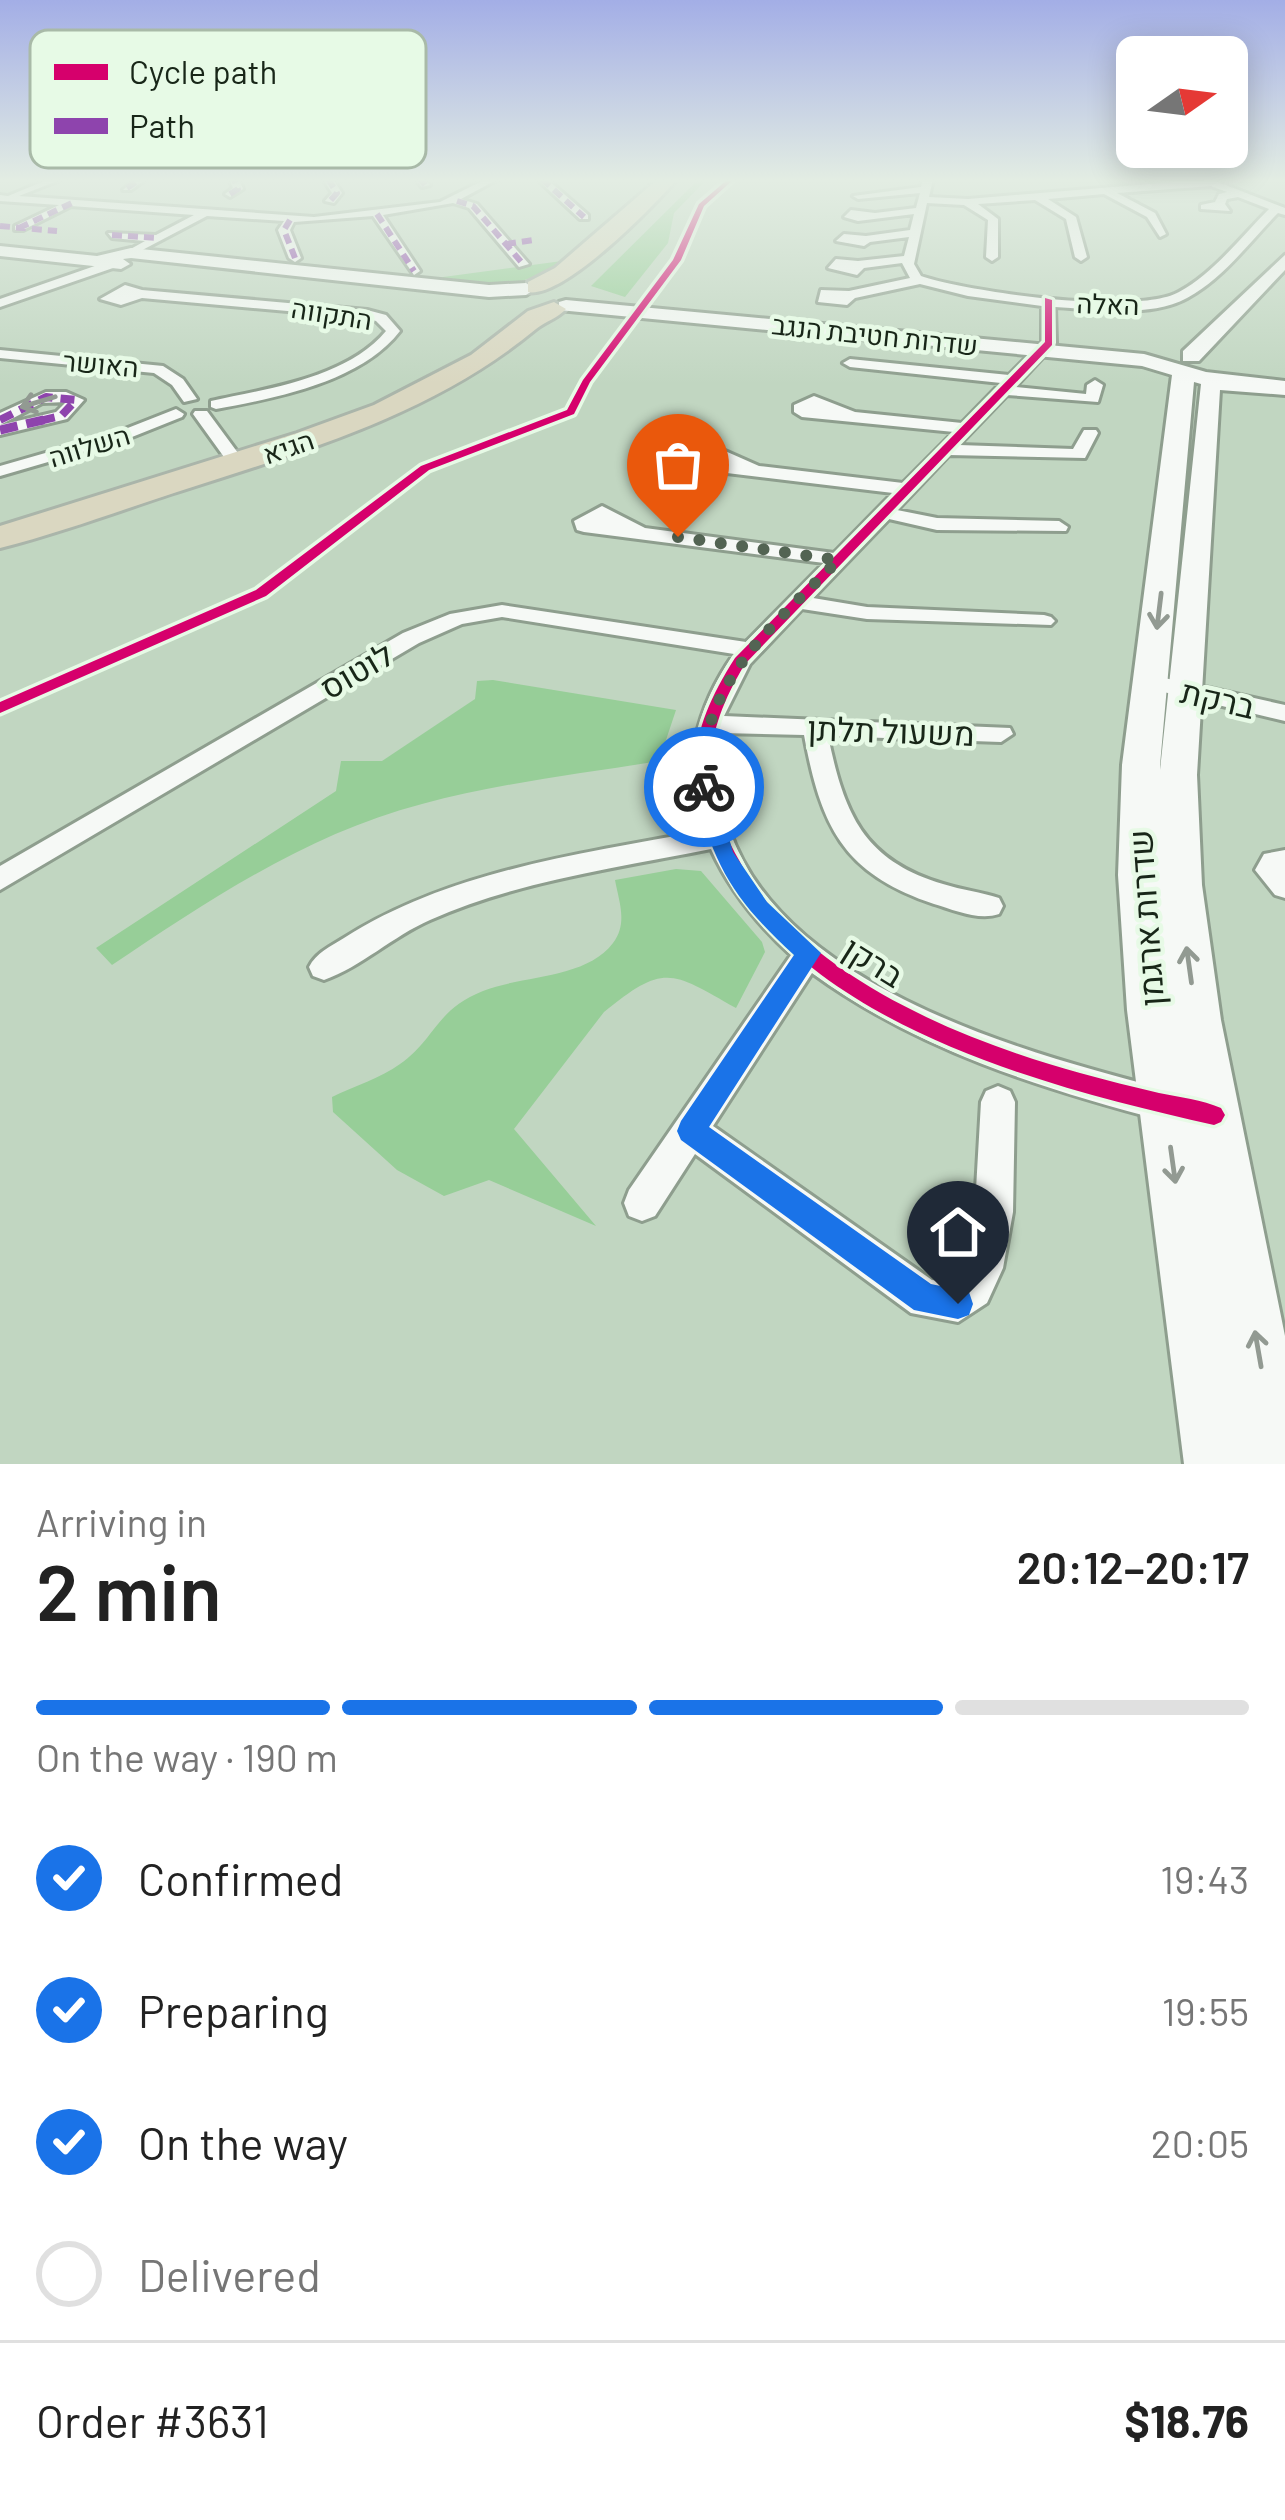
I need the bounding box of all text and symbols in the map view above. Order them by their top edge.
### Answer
legend [30,30,426,168]
north arrow [1116,36,1248,168]
map controls [1116,36,1248,168]
text: Cycle path [129,51,277,91]
text: Path [129,105,195,145]
street label: האלה [1076,286,1140,320]
street label: התקווה [289,291,375,335]
street label: שדרות חטיבת הנגב [770,307,980,361]
street label: האושר [62,344,140,382]
one-way arrow [20,392,58,414]
pin [627,414,729,537]
street label: השלווה [45,418,133,472]
street label: הגיא [258,422,318,470]
icon: bag [645,432,711,498]
one-way arrow [1147,591,1169,630]
street label: לוטוס [312,633,400,707]
street label: ברקת [1177,670,1259,726]
street label: משעול תלתן [807,707,975,753]
courier [644,727,764,847]
icon: bike [671,754,737,820]
street label: שדרות ארגמן [1119,828,1171,1008]
street label: ברקן [836,927,912,995]
one-way arrow [1177,946,1200,985]
one-way arrow [1162,1145,1185,1184]
pin [907,1181,1009,1304]
icon: home [925,1199,991,1265]
one-way arrow [1245,1330,1268,1369]
text: Arriving in [36,1498,207,1545]
text: 20:12–20:17 [1017,1539,1249,1593]
text: 2 min [36,1543,222,1637]
text: On the way · 190 m [36,1733,338,1780]
icon: check [36,1845,102,1911]
text: Confirmed [138,1851,343,1905]
text: 19:43 [1160,1855,1249,1902]
icon: check [36,1977,102,2043]
text: Preparing [138,1983,329,2037]
text: 19:55 [1162,1987,1249,2034]
icon: check [36,2109,102,2175]
text: On the way [138,2115,348,2169]
text: 20:05 [1151,2119,1249,2166]
text: Delivered [138,2247,321,2301]
text: Order #3631 [36,2393,269,2447]
text: $18.76 [1124,2393,1249,2447]

